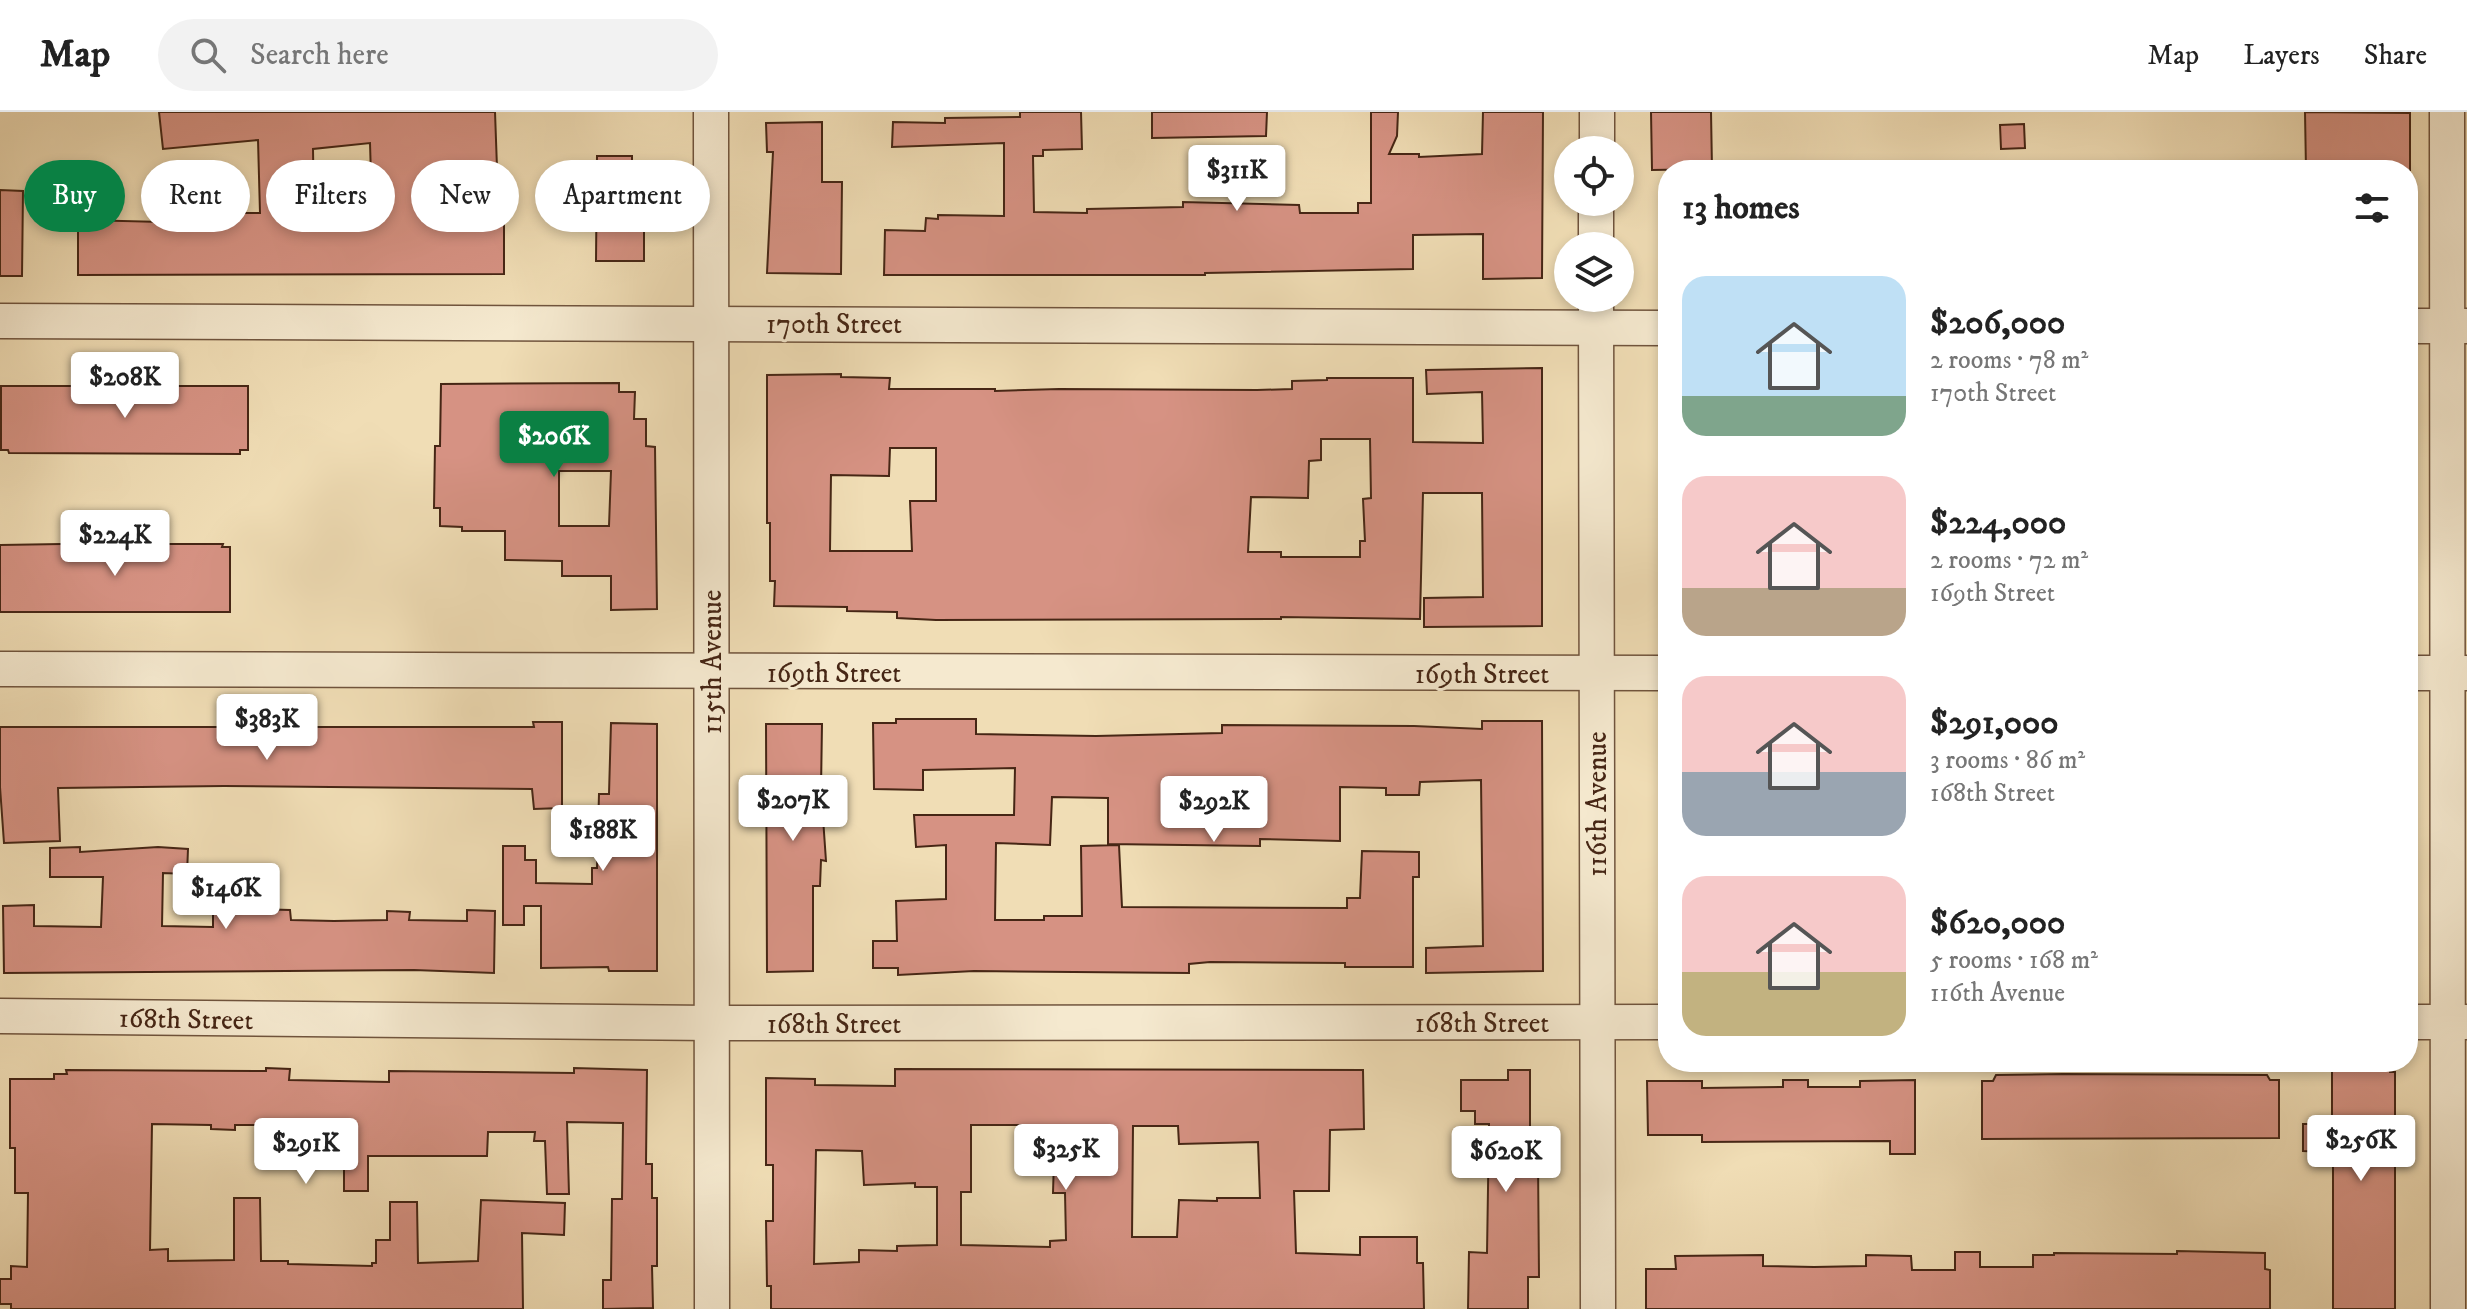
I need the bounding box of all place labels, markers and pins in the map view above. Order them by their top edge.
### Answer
pin: $311K [1181,145,1293,213]
pin: $208K [69,352,181,420]
pin: $206K [498,411,610,479]
pin: $224K [59,510,171,578]
pin: $383K [211,694,323,762]
pin: $207K [737,775,849,843]
pin: $292K [1158,776,1270,844]
pin: $188K [547,805,659,873]
pin: $146K [170,863,282,931]
pin: $256K [2305,1115,2417,1183]
pin: $291K [250,1118,362,1186]
pin: $325K [1010,1124,1122,1192]
pin: $620K [1450,1126,1562,1194]

